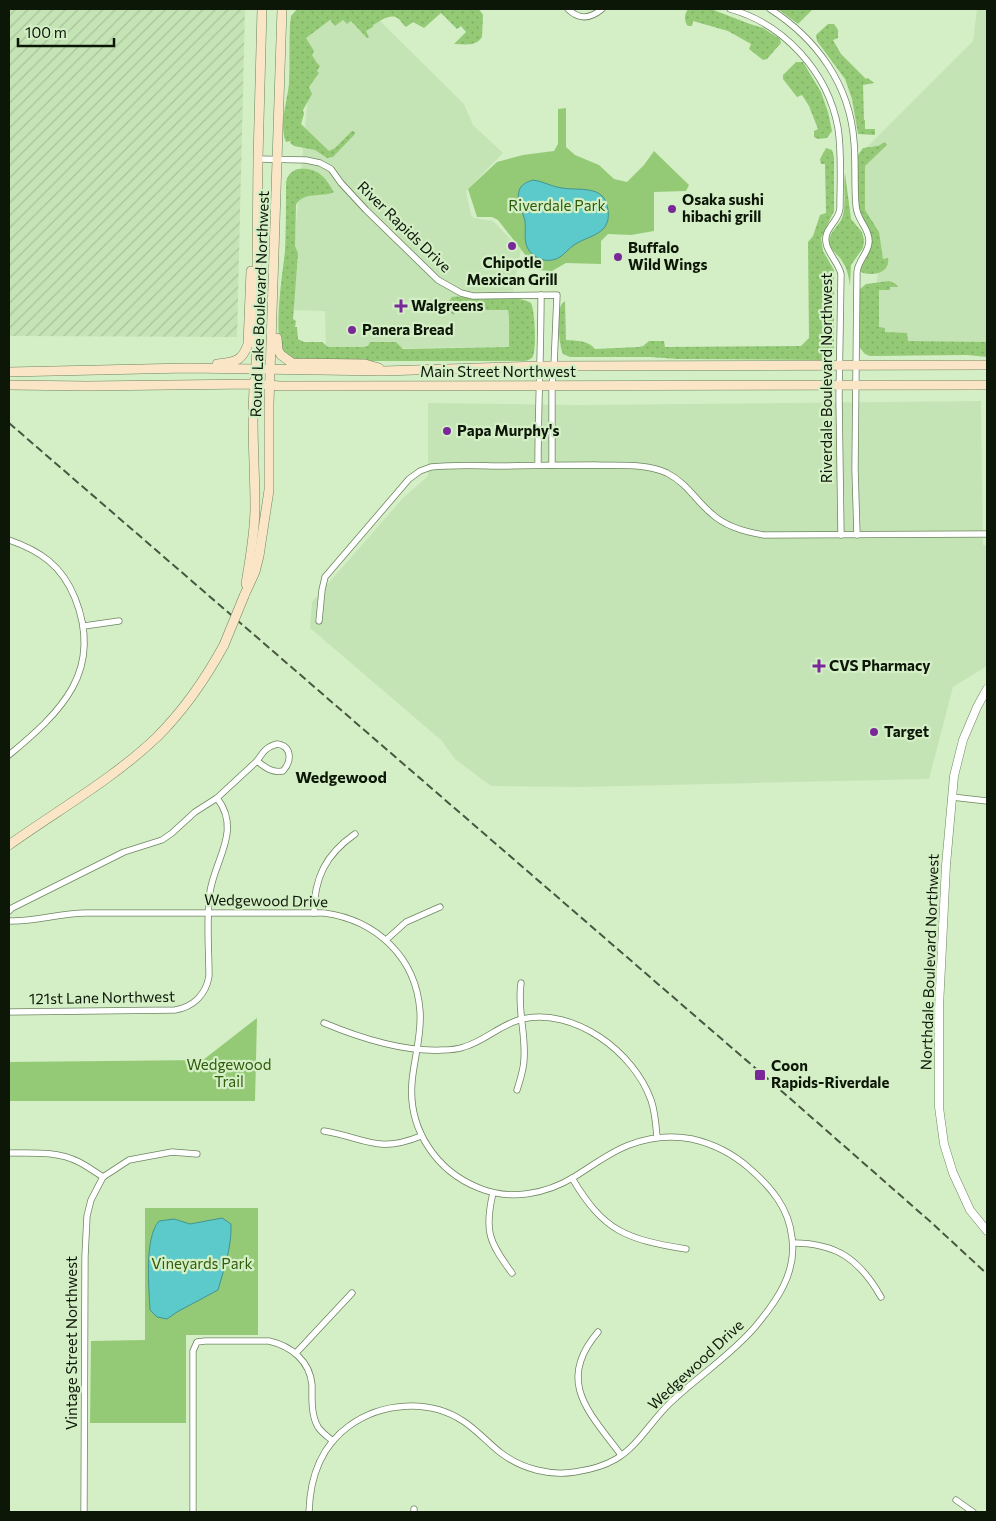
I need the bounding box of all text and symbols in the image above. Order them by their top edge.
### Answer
scale bar [18,15,114,47]
text: 100 m [25,23,67,41]
street label: River Rapids Drive [354,177,455,276]
street label: Round Lake Boulevard Northwest [246,190,272,418]
place label: Osaka sushi hibachi grill [682,190,764,225]
park label: Riverdale Park [508,196,606,214]
marker: Osaka sushi hibachi grill [666,203,678,215]
place label: Buffalo Wild Wings [628,238,707,273]
marker: Chipotle Mexican Grill [506,240,518,252]
marker: Buffalo Wild Wings [612,251,624,263]
place label: Chipotle Mexican Grill [466,253,558,288]
street label: Riverdale Boulevard Northwest [817,273,835,483]
place label: Walgreens [411,296,484,314]
marker: Walgreens [395,300,407,312]
place label: Panera Bread [362,320,454,338]
marker: Panera Bread [346,324,358,336]
street label: Main Street Northwest [420,362,576,380]
place label: Papa Murphy's [457,421,559,439]
marker: Papa Murphy's [441,425,453,437]
place label: CVS Pharmacy [829,656,931,674]
marker: CVS Pharmacy [813,660,825,672]
place label: Target [884,722,929,740]
marker: Target [868,726,880,738]
district label: Wedgewood [295,767,387,786]
street label: Northdale Boulevard Northwest [916,853,942,1071]
street label: Wedgewood Drive [204,890,328,910]
street label: 121st Lane Northwest [29,987,175,1007]
park label: Wedgewood Trail [187,1055,271,1090]
place label: Coon Rapids-Riverdale [771,1056,889,1091]
marker: Coon Rapids-Riverdale [753,1068,767,1082]
park label: Vineyards Park [151,1254,253,1272]
street label: Vintage Street Northwest [62,1256,80,1430]
street label: Wedgewood Drive [644,1315,747,1413]

